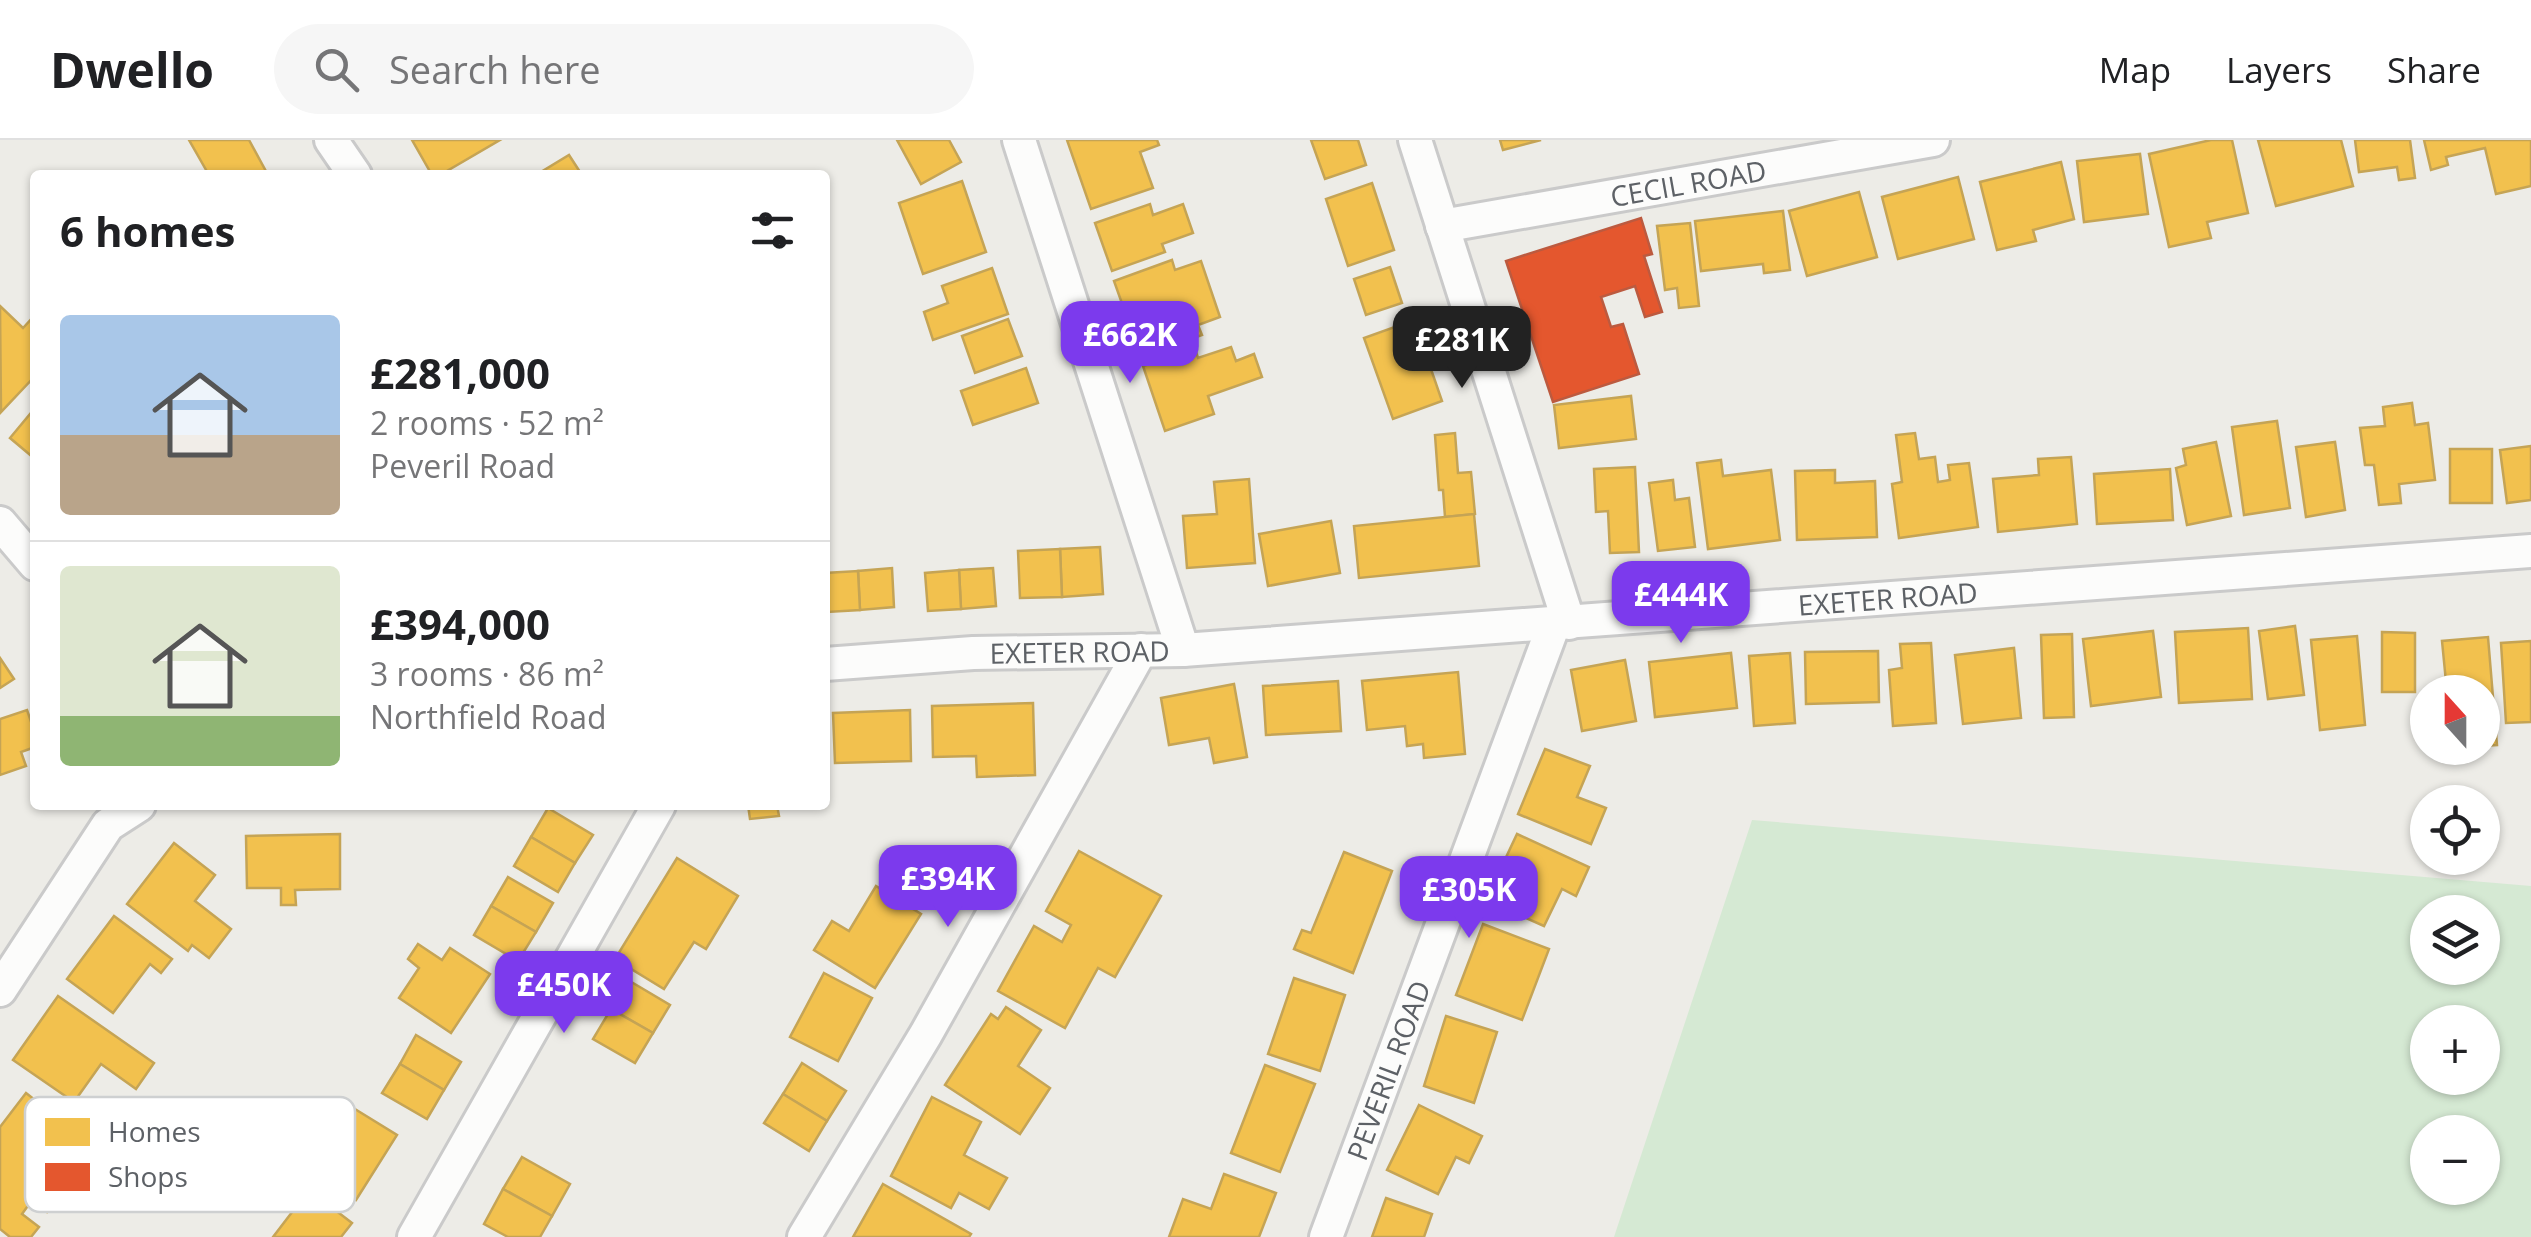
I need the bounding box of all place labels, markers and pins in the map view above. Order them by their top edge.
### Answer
pin: £662K [1060,301,1200,386]
pin: £281K [1392,306,1532,391]
pin: £444K [1611,561,1751,646]
pin: £394K [878,845,1018,930]
pin: £305K [1399,856,1539,941]
pin: £450K [494,951,634,1036]

